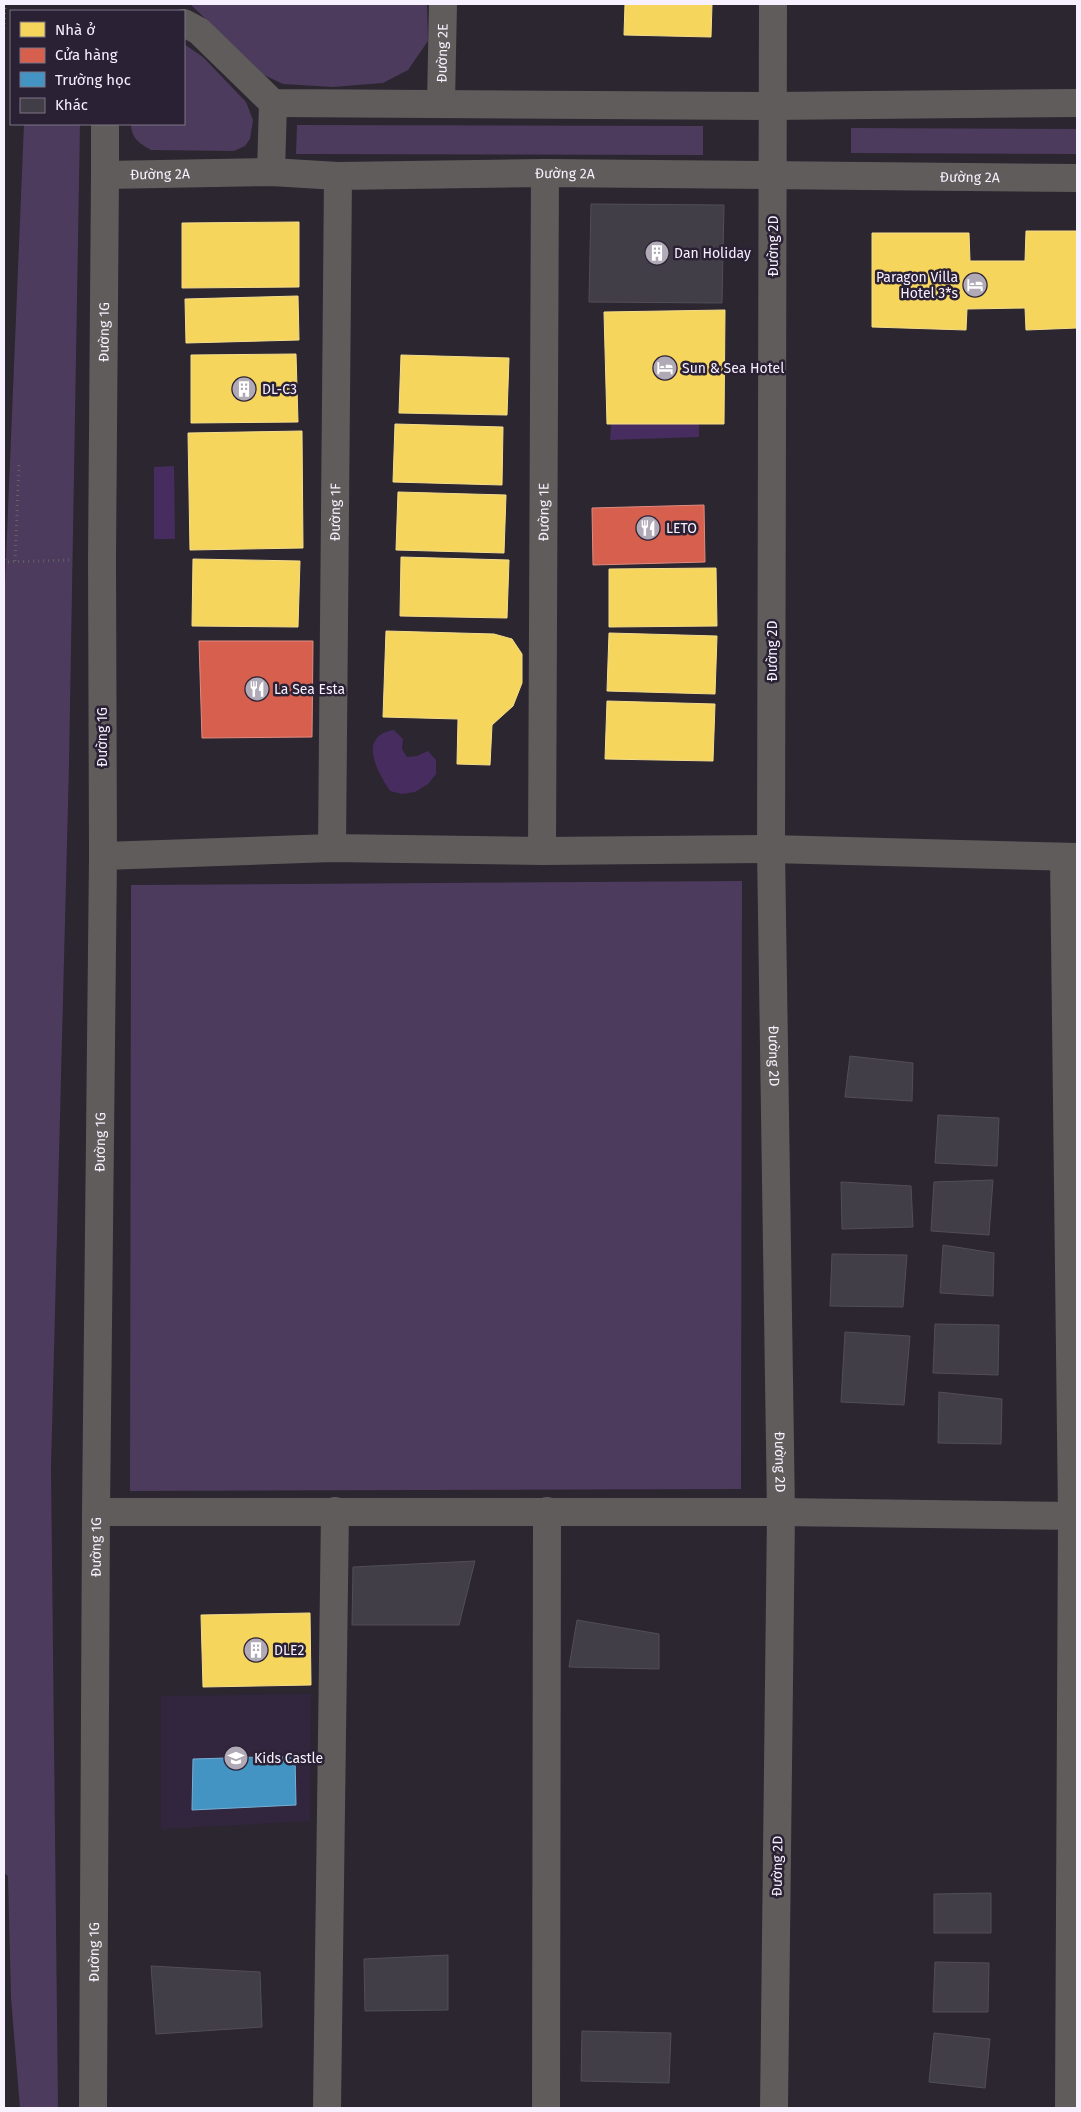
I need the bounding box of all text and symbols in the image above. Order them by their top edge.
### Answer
legend [10,10,185,125]
text: Nhà ở [55,21,95,39]
street label: Đường 2E [433,23,452,83]
text: Cửa hàng [55,46,118,64]
text: Trường học [55,71,131,89]
text: Khác [55,96,88,114]
street label: Đường 2A [130,165,190,184]
street label: Đường 2A [535,165,595,182]
street label: Đường 2A [940,169,1000,186]
street label: Đường 2D [765,216,782,276]
building icon: Dan Holiday [644,240,670,266]
place label: Dan Holiday [674,245,751,262]
place label: Paragon Villa Hotel 3*s [876,269,958,302]
hotel icon: Paragon Villa Hotel 3*s [962,272,988,298]
street label: Đường 1G [96,302,113,362]
hotel icon: Sun & Sea Hotel [652,355,678,381]
place label: Sun & Sea Hotel [682,360,784,377]
building icon: DL-C3 [231,376,257,402]
place label: DL-C3 [262,381,297,398]
street label: Đường 1F [327,483,344,541]
street label: Đường 1E [535,483,553,541]
restaurant icon: LETO [635,515,661,541]
place label: LETO [666,520,697,537]
street label: Đường 2D [764,621,781,681]
restaurant icon: La Sea Esta [244,676,270,702]
place label: La Sea Esta [274,681,345,698]
street label: Đường 1G [94,707,111,767]
street label: Đường 2D [765,1025,783,1087]
street label: Đường 1G [92,1112,109,1172]
street label: Đường 2D [771,1431,789,1492]
street label: Đường 1G [88,1517,105,1577]
building icon: DLE2 [243,1637,269,1663]
place label: DLE2 [274,1642,304,1659]
school or university icon: Kids Castle [223,1745,249,1771]
place label: Kids Castle [254,1750,323,1767]
street label: Đường 2D [768,1835,787,1897]
street label: Đường 1G [86,1922,103,1982]

